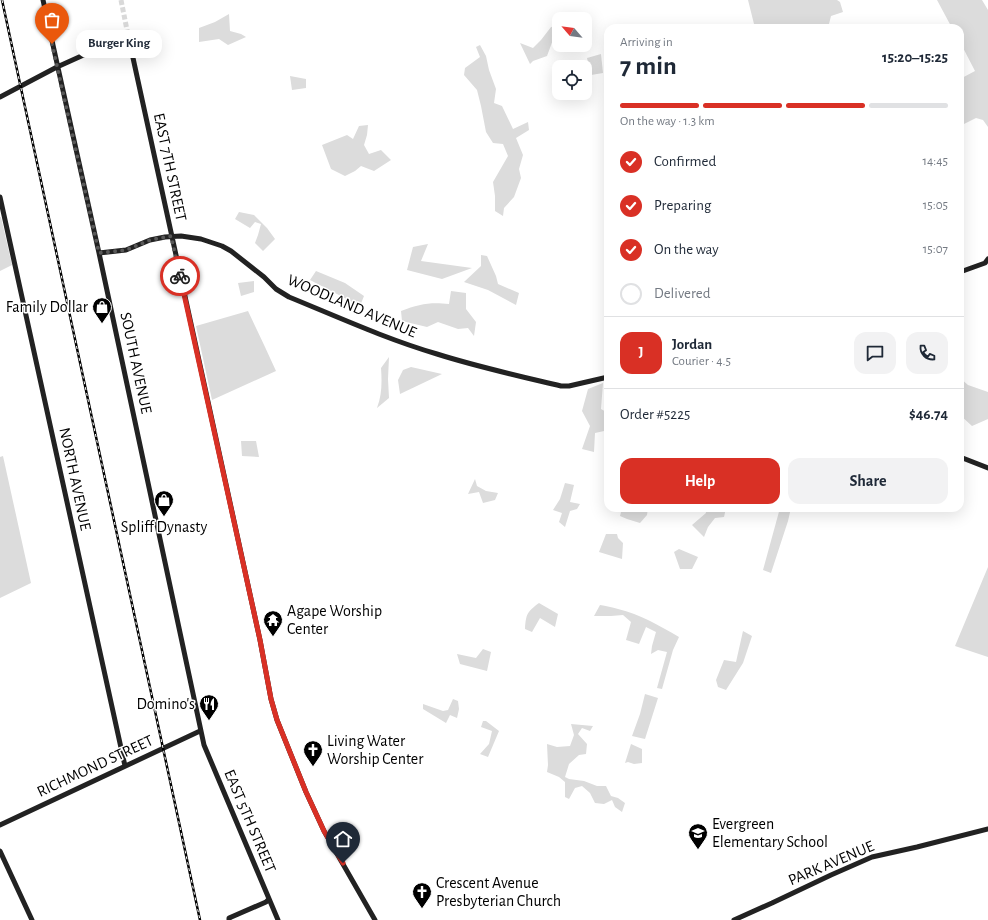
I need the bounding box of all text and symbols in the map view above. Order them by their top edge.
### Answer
pin [35,3,69,44]
icon: bag [41,9,63,31]
north arrow [552,12,592,52]
map controls [552,12,592,100]
callout: Burger King [76,30,162,58]
text: Arriving in [620,36,673,49]
text: Burger King [88,37,150,50]
text: 15:20–15:25 [882,50,948,65]
text: 7 min [620,53,677,79]
button: locate [552,60,592,100]
street label: EAST 7TH STREET [151,111,189,223]
text: On the way · 1.3 km [620,115,715,128]
icon: check [620,151,642,173]
text: Confirmed [654,154,716,169]
text: 14:45 [923,155,948,168]
icon: check [620,195,642,217]
text: Preparing [654,198,711,213]
text: 15:05 [923,199,948,212]
icon: check [620,239,642,261]
text: On the way [654,242,719,257]
text: 15:07 [923,243,948,256]
courier [160,256,200,296]
icon: bike [169,265,191,287]
street label: WOODLAND AVENUE [285,272,419,341]
text: Delivered [654,286,711,301]
shop icon: Family Dollar [91,296,113,324]
place label: Family Dollar [6,299,89,316]
street label: SOUTH AVENUE [117,311,155,416]
button: chat [854,332,896,374]
button: phone [906,332,948,374]
text: Jordan [672,337,712,352]
text: J [638,345,644,360]
text: Courier · 4.5 [672,355,731,368]
text: Order #5225 [620,407,690,422]
text: $46.74 [909,407,948,422]
street label: NORTH AVENUE [56,426,94,532]
button: Help [620,458,780,504]
button: Share [788,458,948,504]
shop icon: Spliff Dynasty [153,489,175,517]
place label: Spliff Dynasty [121,519,207,536]
place label: Agape Worship Center [287,603,382,637]
temple icon: Agape Worship Center [262,609,284,637]
restaurant icon: Domino's [198,693,220,721]
place label: Domino's [136,696,195,712]
street label: RICHMOND STREET [34,732,156,800]
place label: Living Water Worship Center [327,733,424,767]
church icon: Living Water Worship Center [302,739,324,767]
street label: EAST 5TH STREET [221,767,279,875]
place label: Evergreen Elementary School [712,816,828,851]
pin [326,822,360,863]
school or university icon: Evergreen Elementary School [687,822,709,850]
icon: home [332,828,354,850]
street label: PARK AVENUE [786,838,876,888]
place label: Crescent Avenue Presbyterian Church [436,875,561,910]
church icon: Crescent Avenue Presbyterian Church [411,881,433,909]

